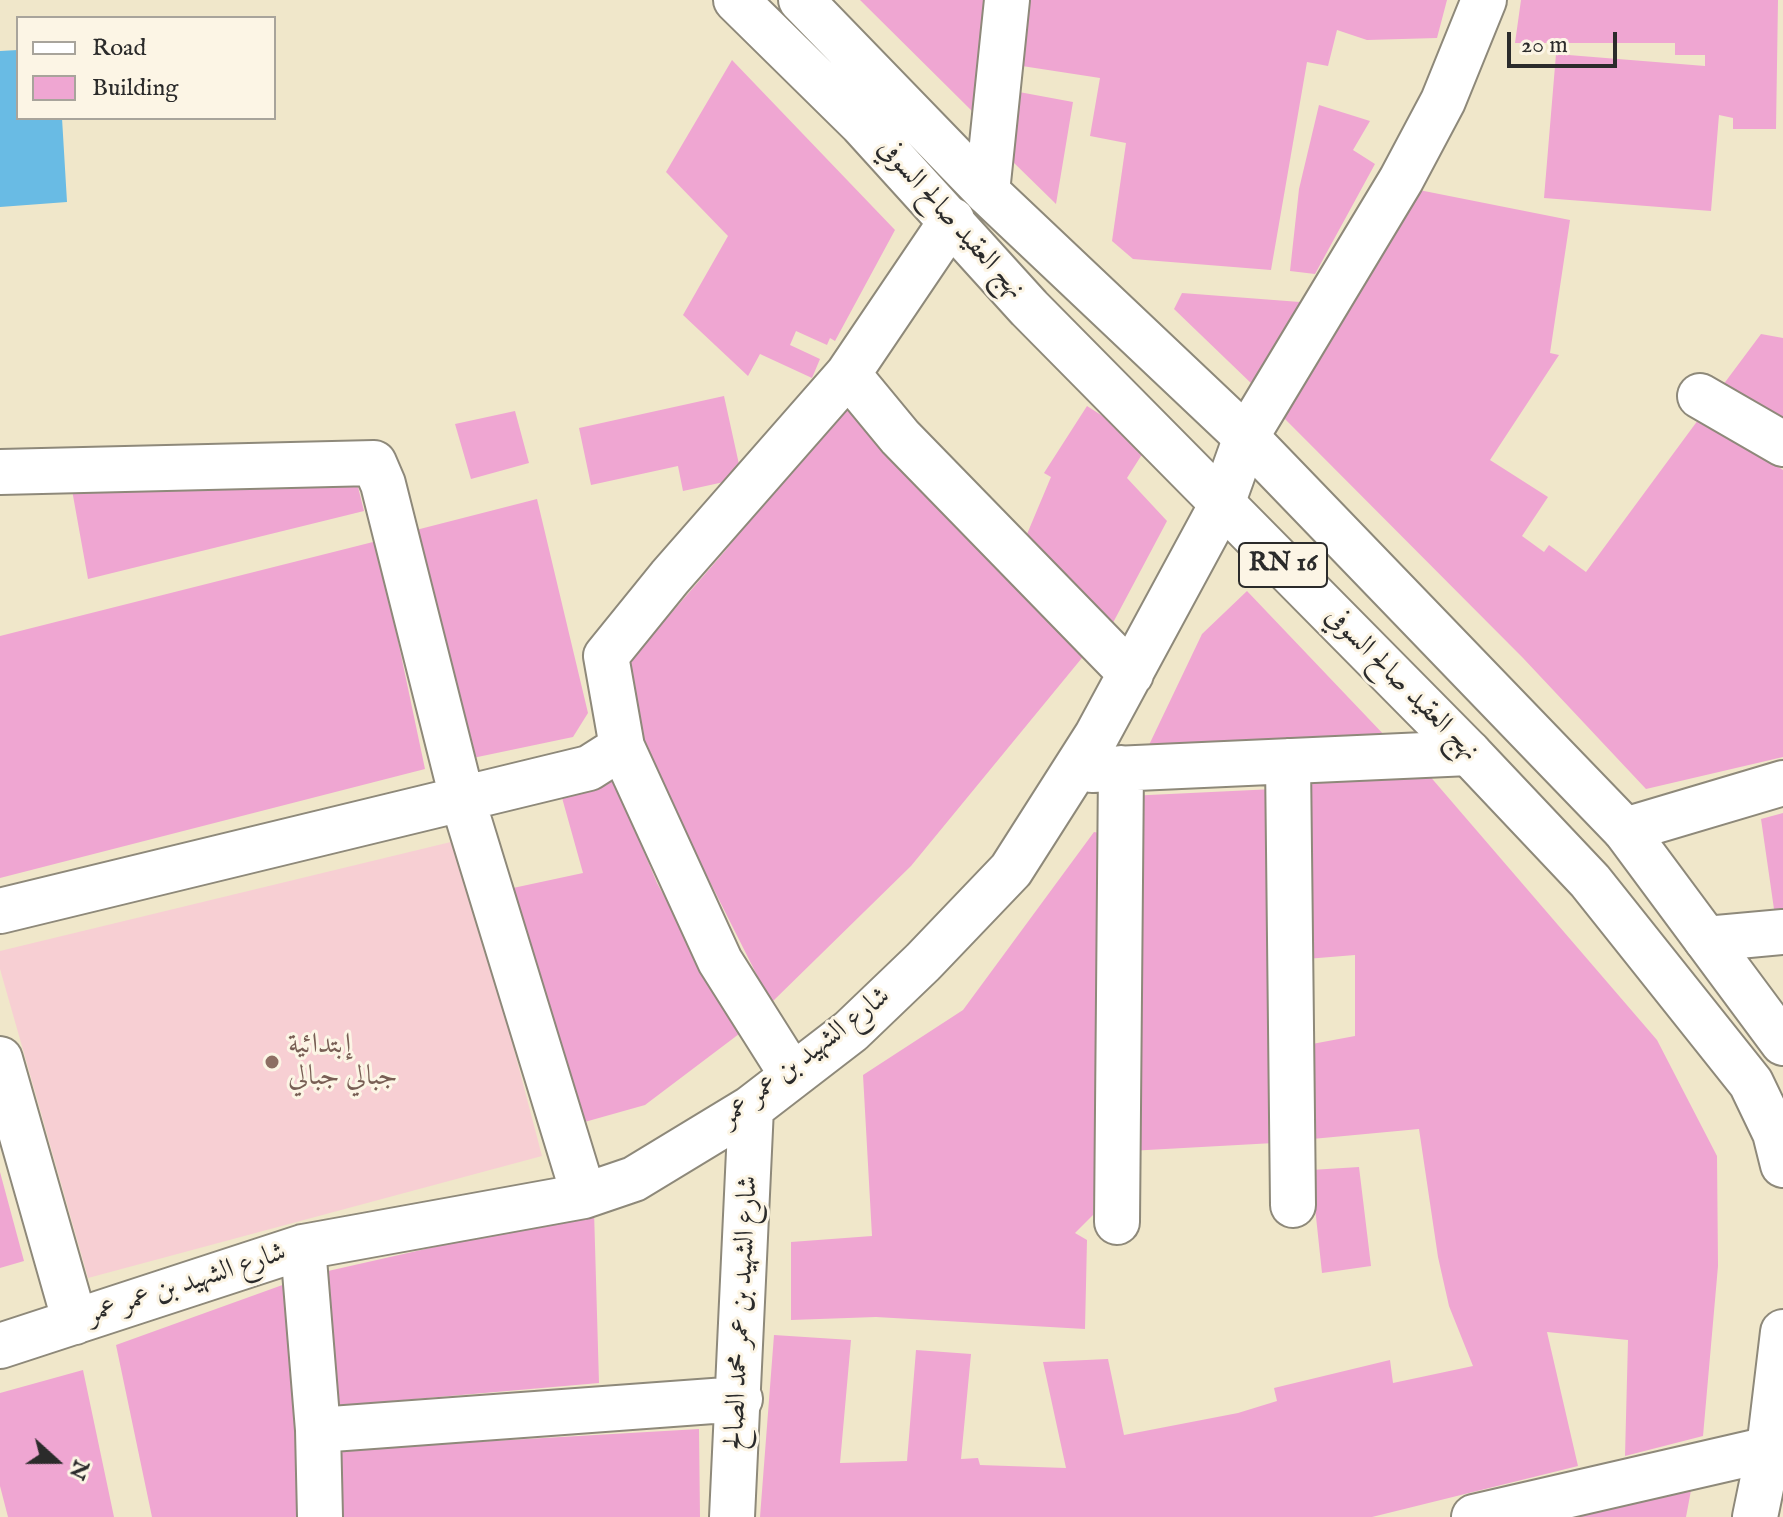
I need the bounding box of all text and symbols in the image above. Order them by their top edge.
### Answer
legend [16,16,276,120]
scale bar [1511,16,1621,66]
text: 20 m [1521,30,1568,61]
text: Road [92,33,146,64]
text: Building [92,73,178,104]
street label: نهج العقيد صالح السوفي [869,133,1031,307]
road number: RN 16 [1239,543,1327,587]
street label: نهج العقيد صالح السوفي [1317,601,1485,769]
street label: شارع الشهيد بن عمر عمر [714,981,898,1135]
place label: إبتدائية جبالي جبالي [288,1029,397,1095]
marker: إبتدائية جبالي جبالي [263,1053,281,1071]
street label: شارع الشهيد بن عمر محمد الصالح [719,1175,767,1451]
street label: شارع الشهيد بن عمر عمر [83,1237,291,1333]
north arrow [16,1421,96,1501]
text: N [62,1456,95,1484]

